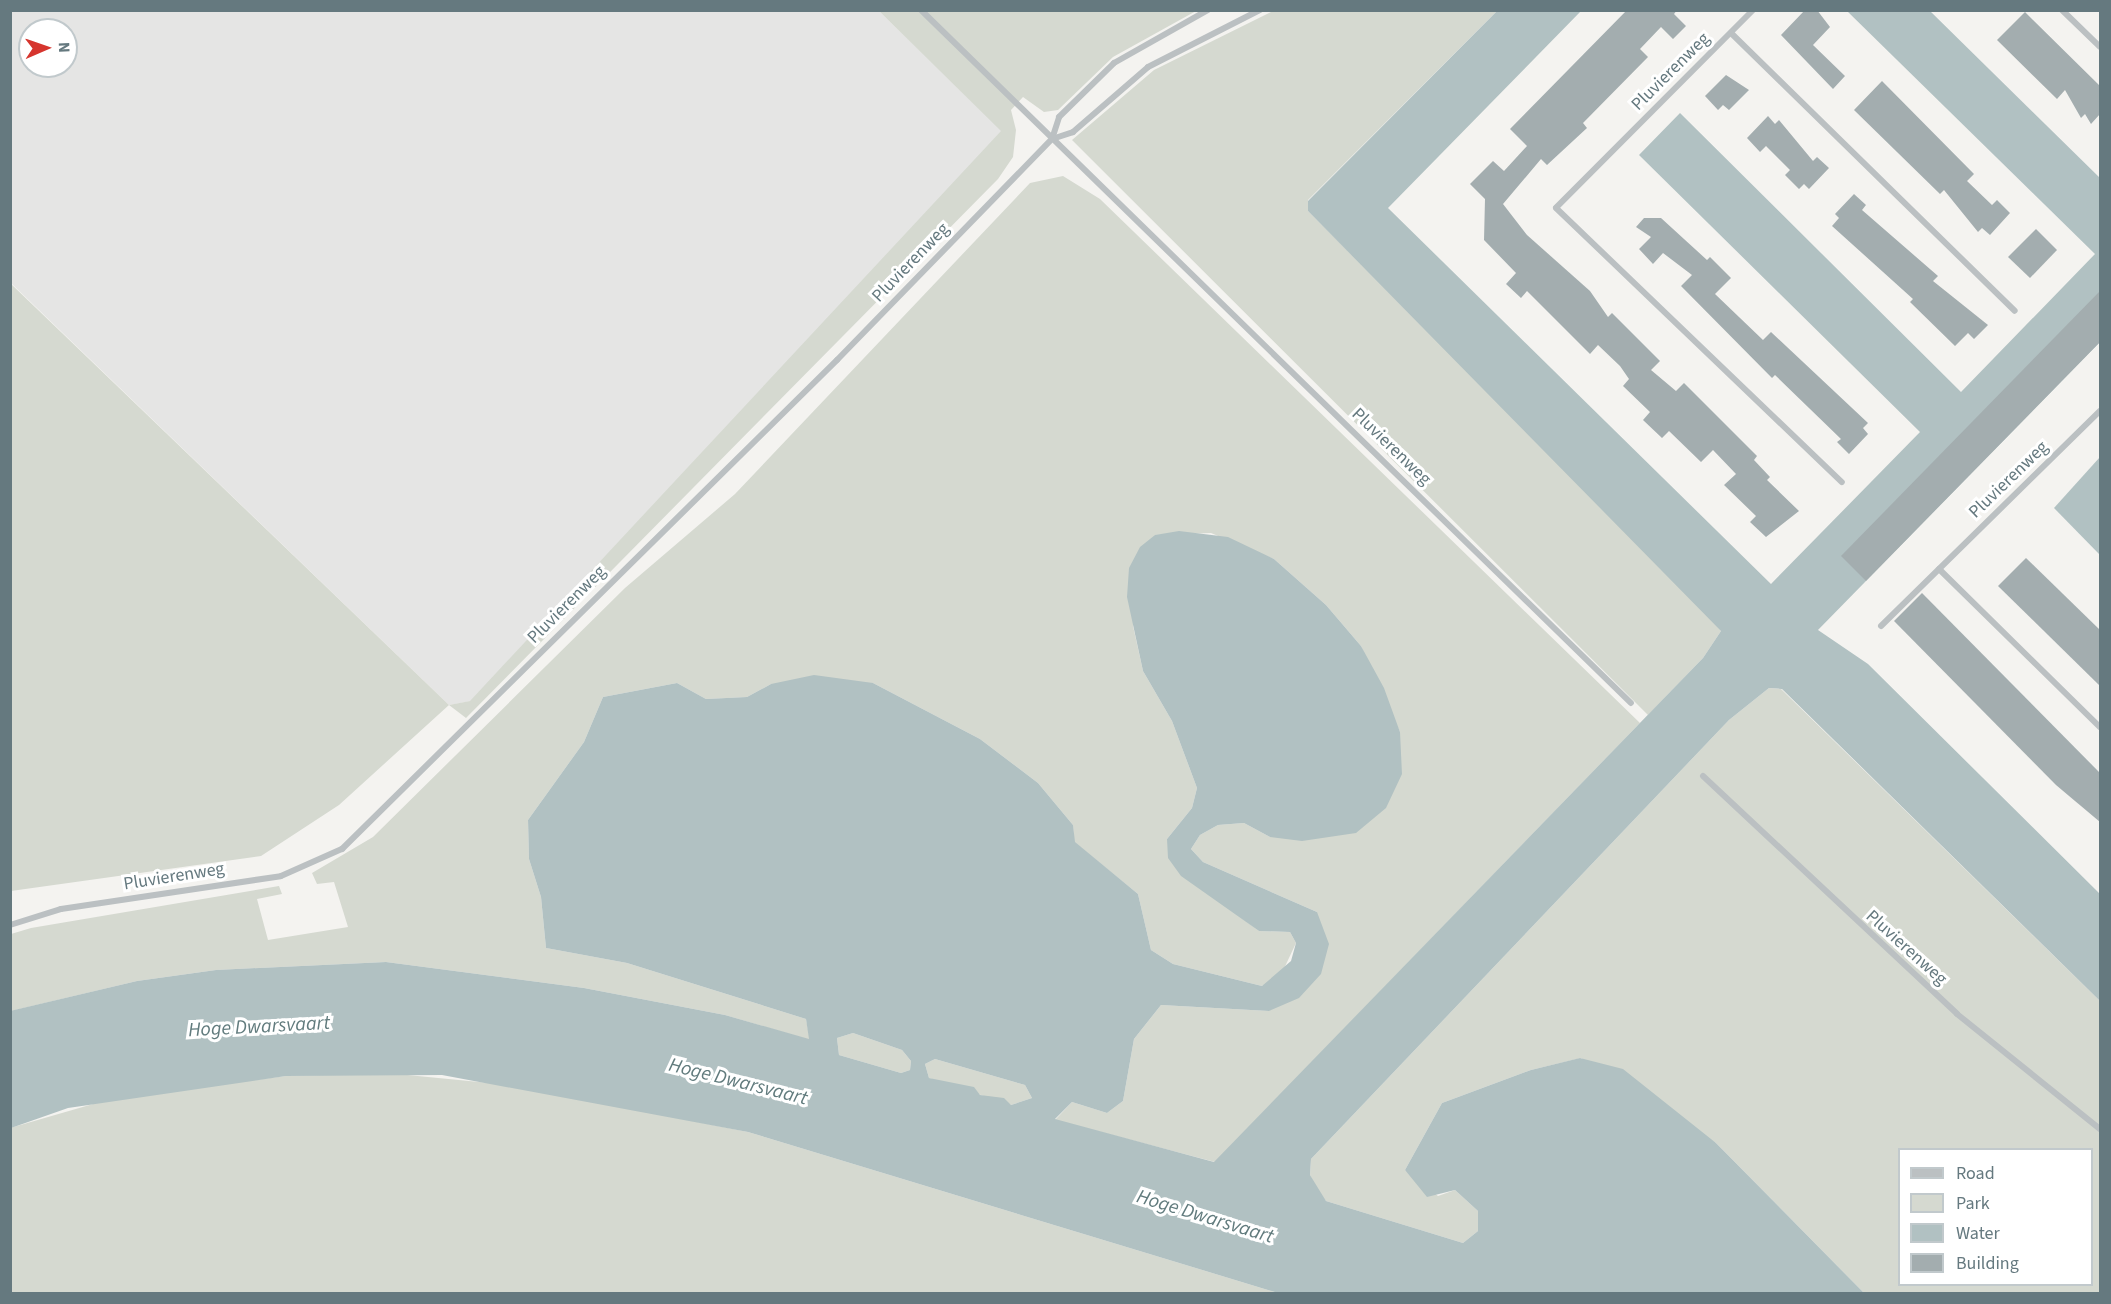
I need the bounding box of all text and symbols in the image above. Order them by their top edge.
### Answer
north arrow [18,18,78,78]
street label: Pluvierenweg [1627,28,1715,116]
text: N [53,42,75,53]
street label: Pluvierenweg [868,219,954,307]
street label: Pluvierenweg [1347,404,1435,490]
street label: Pluvierenweg [1965,437,2053,523]
street label: Pluvierenweg [523,561,611,649]
street label: Pluvierenweg [122,858,226,896]
street label: Pluvierenweg [1861,906,1951,990]
water label: Hoge Dwarsvaart [188,1011,330,1043]
water label: Hoge Dwarsvaart [666,1053,810,1111]
legend [1898,1148,2093,1286]
text: Road [1956,1161,1995,1186]
water label: Hoge Dwarsvaart [1134,1185,1276,1249]
text: Park [1956,1191,1990,1216]
text: Water [1956,1221,2000,1246]
text: Building [1956,1251,2019,1276]

